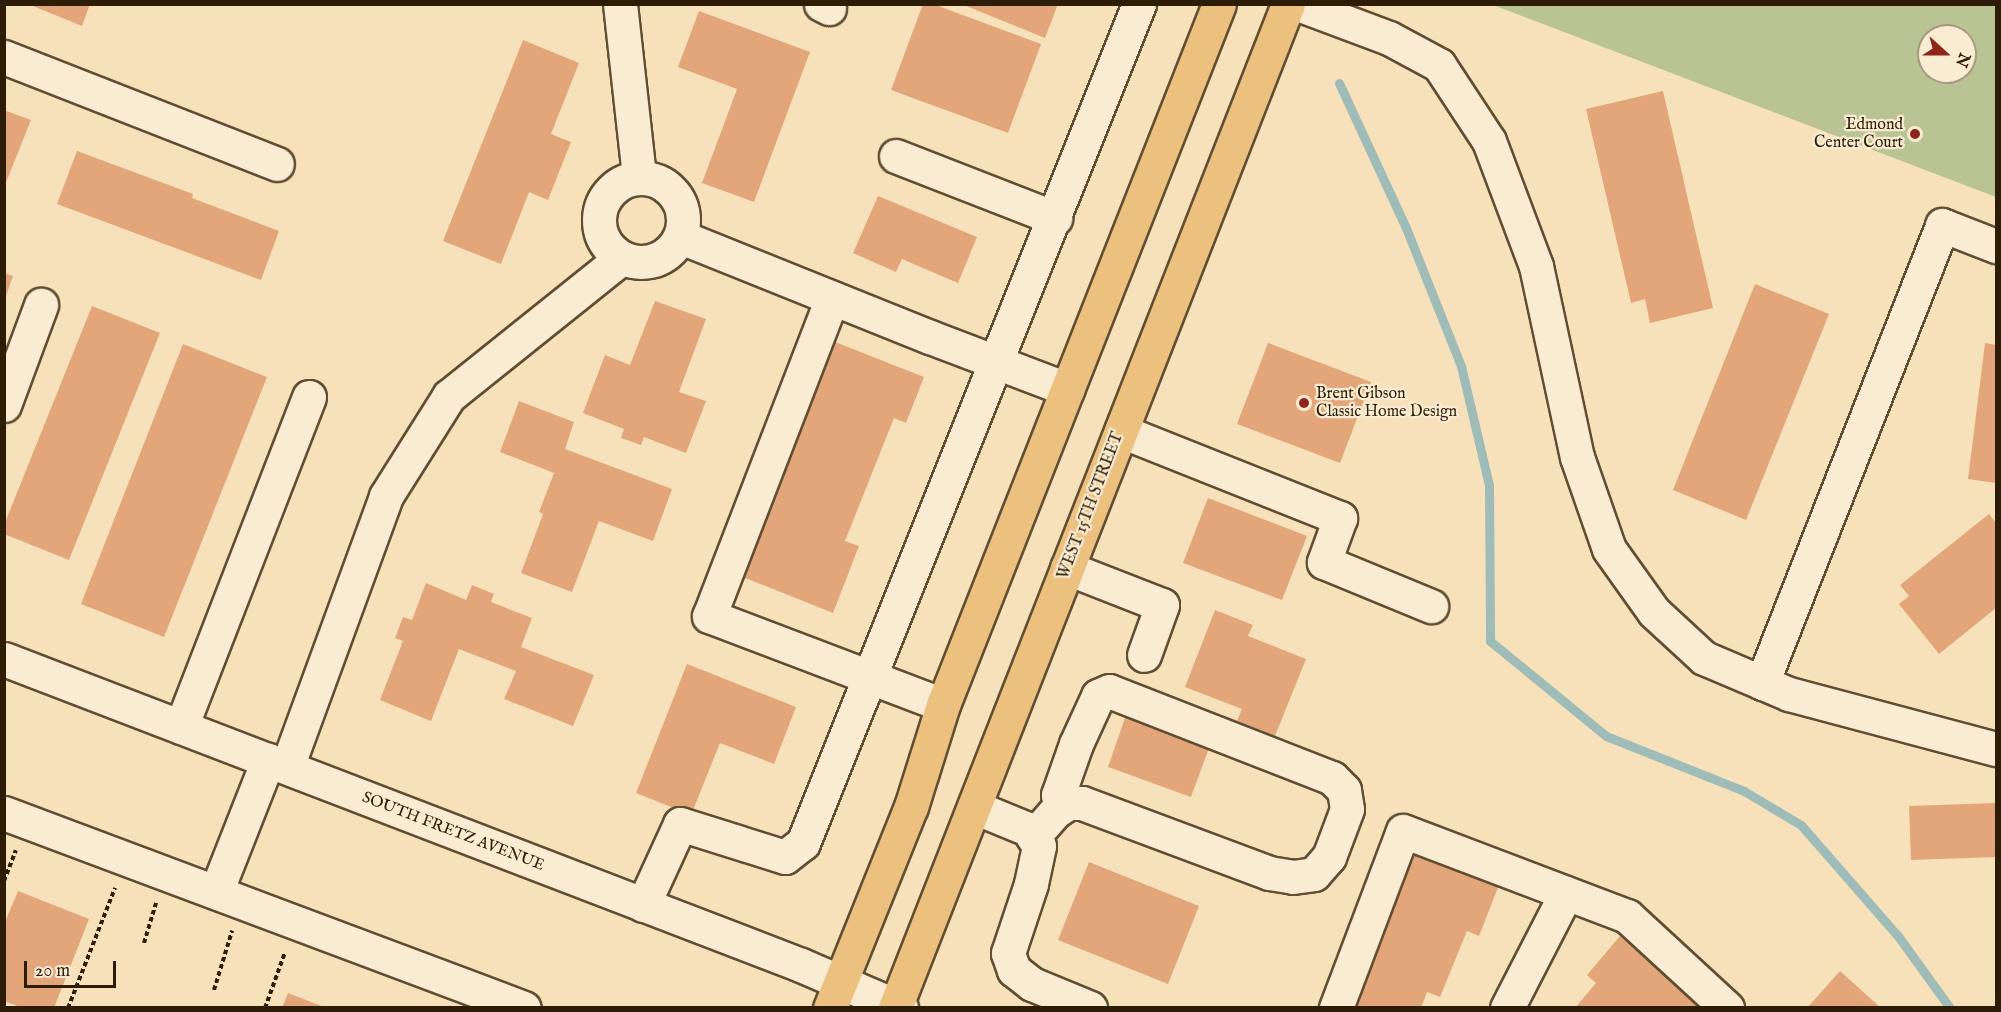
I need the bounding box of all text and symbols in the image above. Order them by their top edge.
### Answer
north arrow [1917,24,1977,84]
text: N [1950,50,1974,70]
place label: Edmond Center Court [1814,115,1903,153]
marker: Edmond Center Court [1908,127,1922,141]
place label: Brent Gibson Classic Home Design [1316,384,1457,422]
marker: Brent Gibson Classic Home Design [1297,396,1311,410]
street label: WEST 15TH STREET [1054,430,1128,582]
street label: SOUTH FRETZ AVENUE [359,788,547,876]
scale bar [27,949,118,987]
text: 20 m [35,960,70,983]

